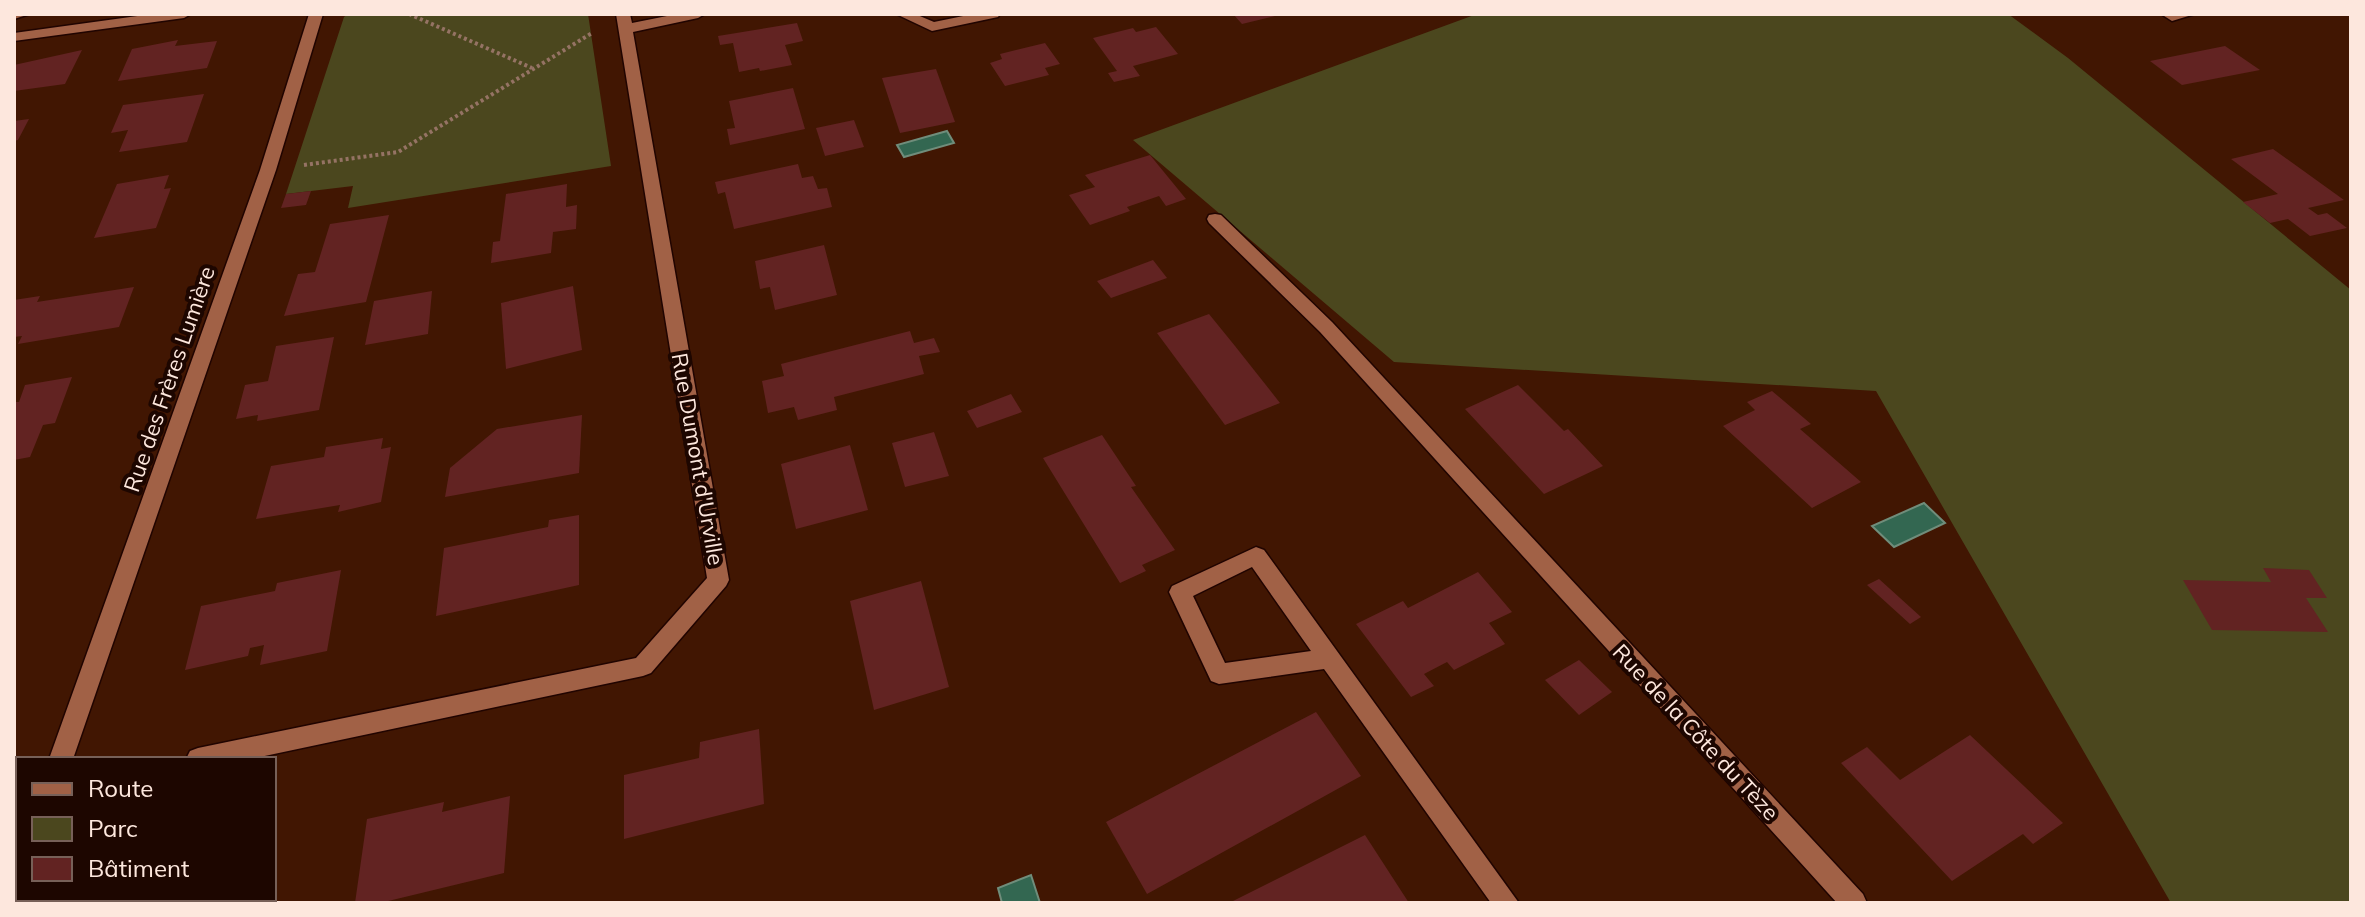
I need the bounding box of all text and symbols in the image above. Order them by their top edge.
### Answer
street label: Rue des Frères Lumière [117,263,221,495]
street label: Rue Dumont d'Urville [666,351,730,567]
street label: Rue de la Côte du Tèze [1607,638,1785,826]
legend [16,757,276,901]
text: Route [88,773,153,803]
text: Parc [88,813,138,843]
text: Bâtiment [88,853,189,883]

